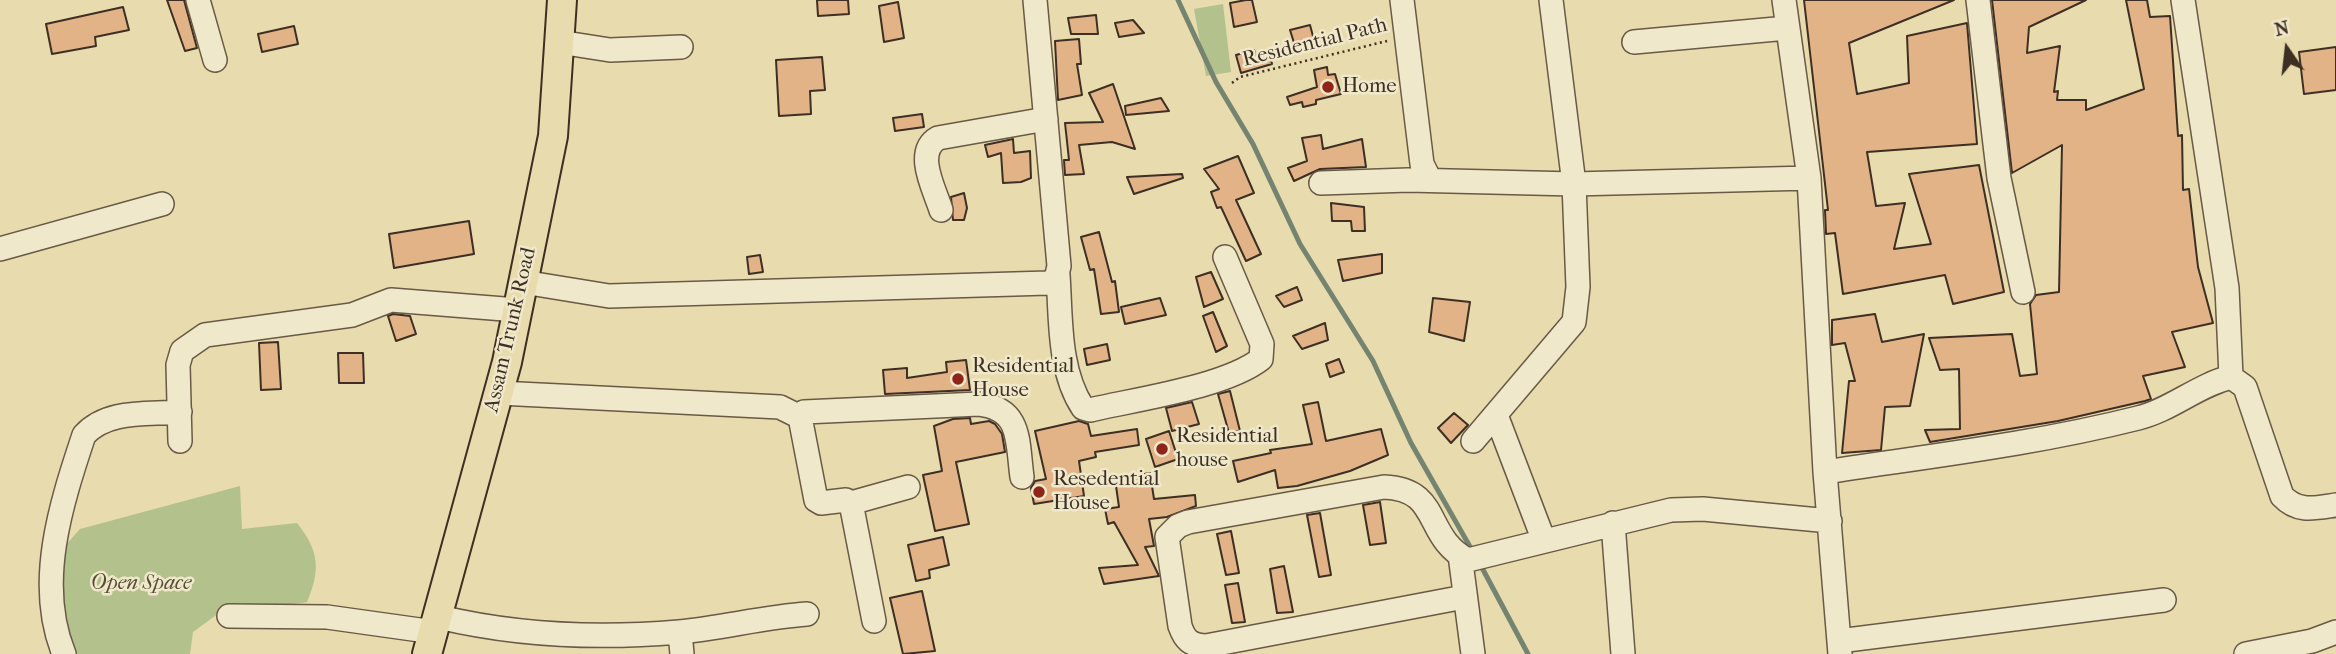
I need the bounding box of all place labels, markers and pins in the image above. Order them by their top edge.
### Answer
place label: Home [1342,74,1397,100]
marker: Home [1320,79,1336,95]
place label: Residential House [972,354,1074,404]
marker: Residential House [950,371,966,387]
place label: Residential house [1176,424,1278,474]
marker: Residential house [1154,441,1170,457]
place label: Resedential House [1053,467,1160,517]
marker: Resedential House [1031,484,1047,500]

